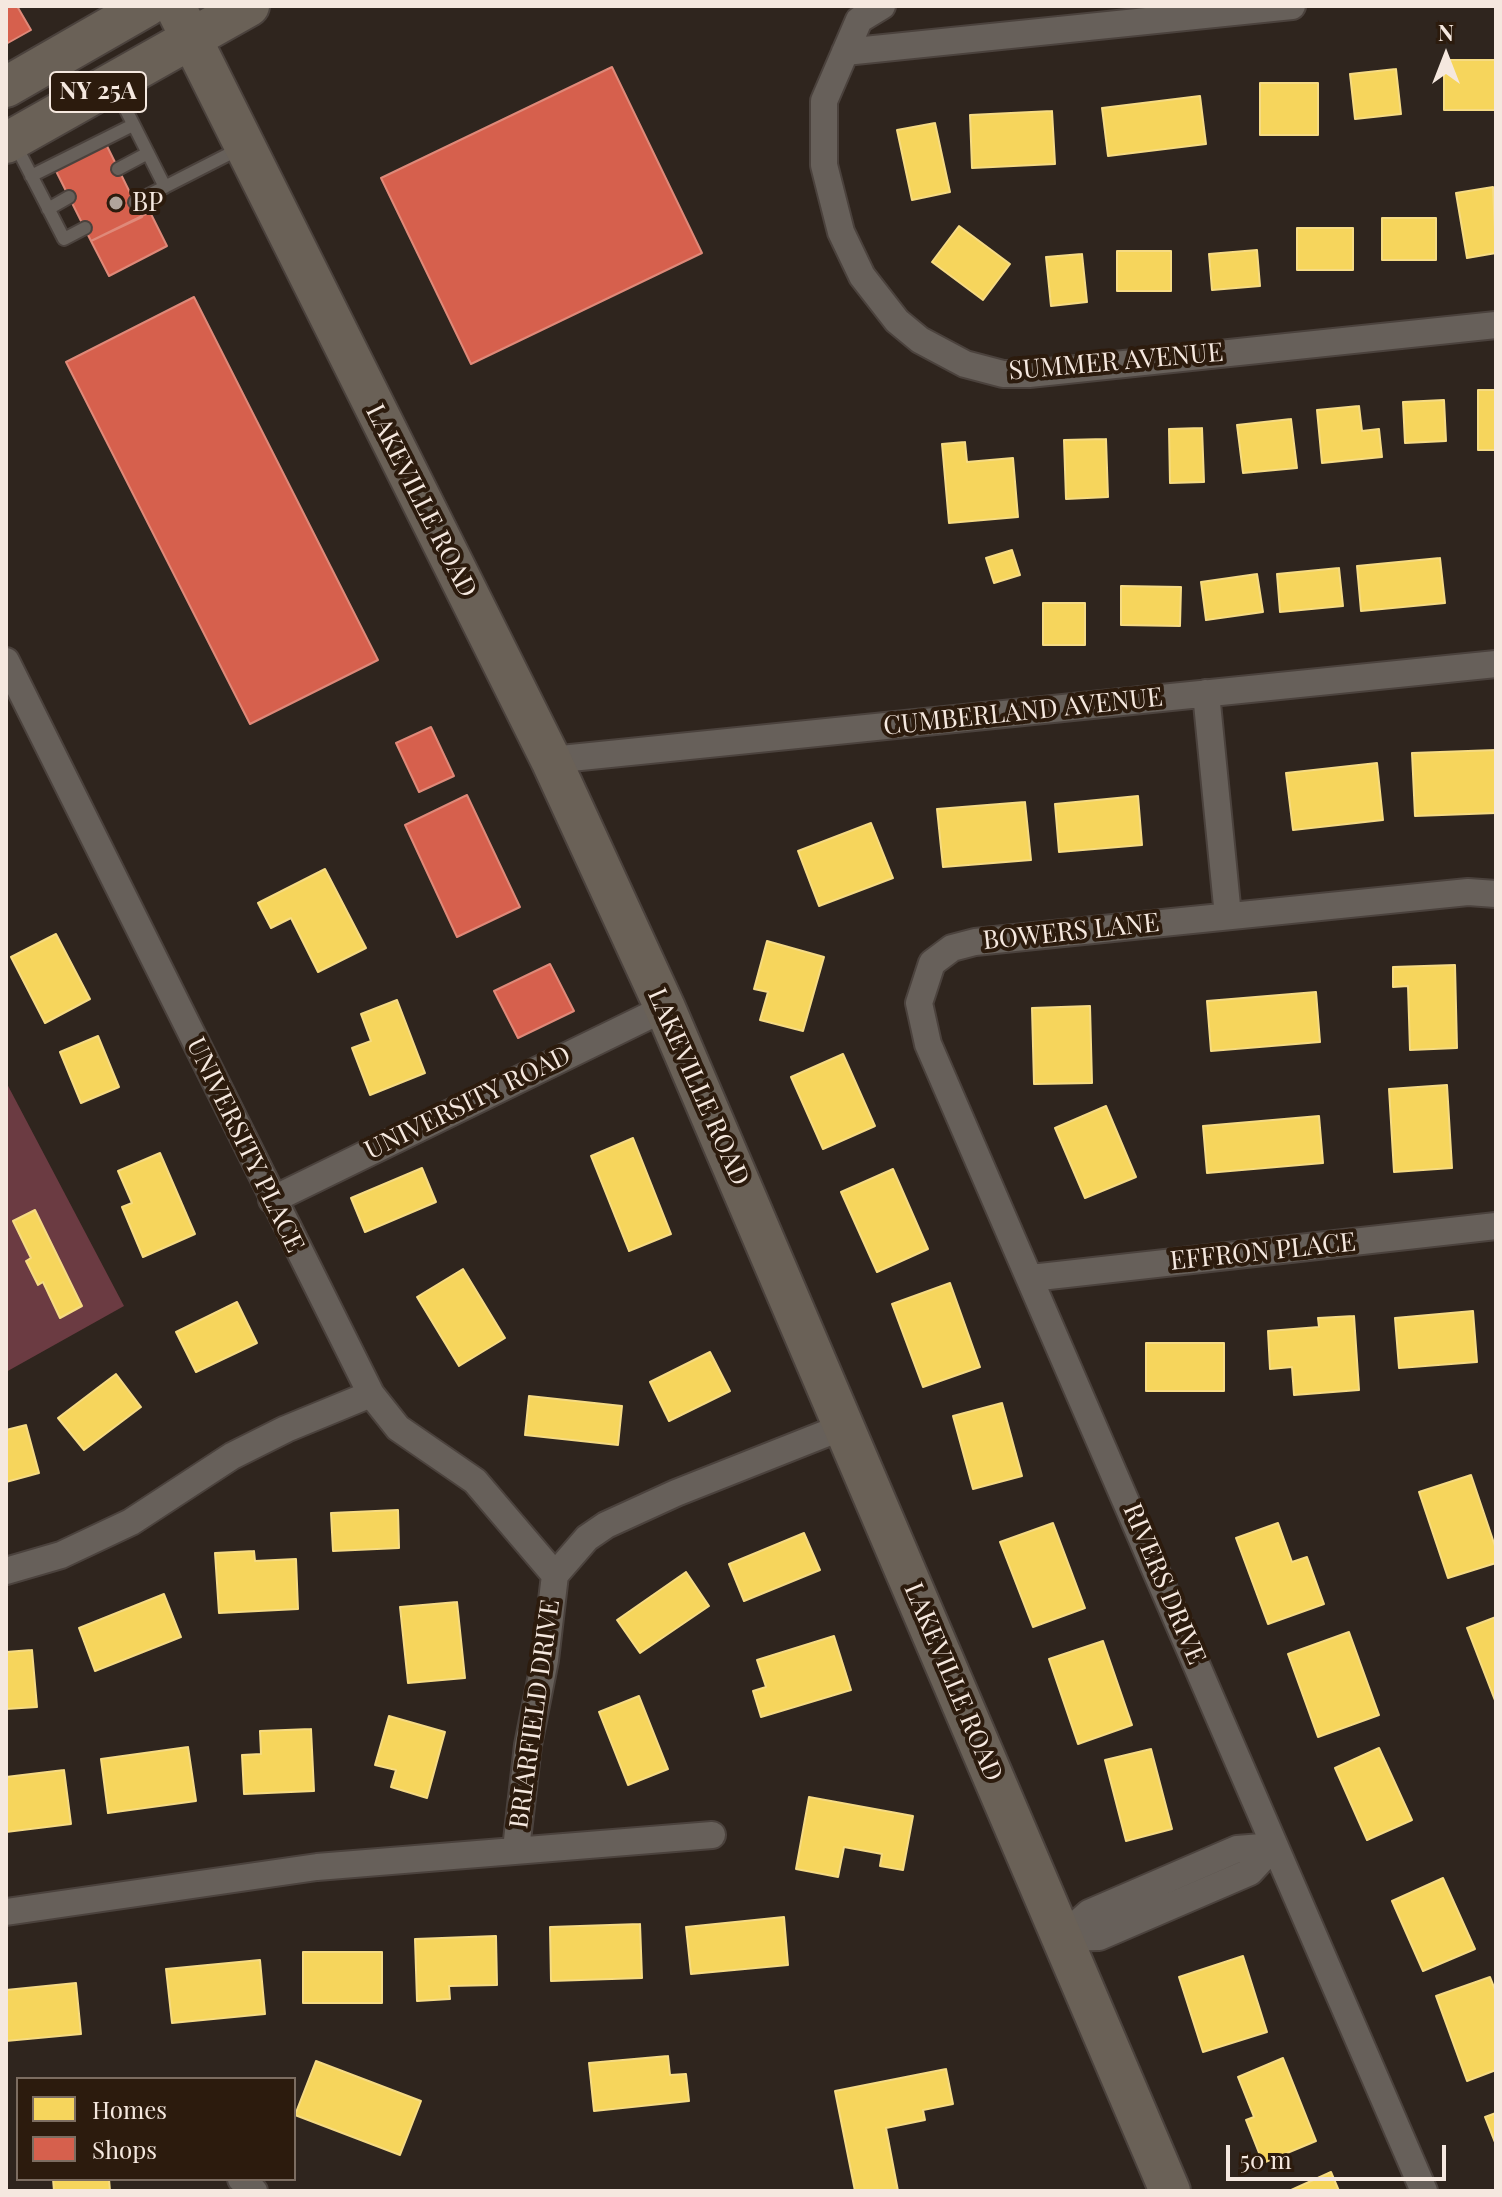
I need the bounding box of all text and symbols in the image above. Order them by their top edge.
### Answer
north arrow [1406,16,1486,96]
text: N [1438,17,1454,47]
road number: NY 25A [50,72,146,112]
place label: BP [132,187,163,219]
marker: BP [107,194,125,212]
street label: SUMMER AVENUE [1007,337,1225,387]
street label: LAKEVILLE ROAD [359,399,483,603]
street label: CUMBERLAND AVENUE [882,682,1164,742]
street label: BOWERS LANE [981,907,1161,957]
street label: LAKEVILLE ROAD [641,984,755,1190]
street label: UNIVERSITY PLACE [179,1032,311,1258]
street label: UNIVERSITY ROAD [360,1040,576,1166]
street label: EFFRON PLACE [1169,1227,1357,1277]
street label: RIVERS DRIVE [1116,1499,1212,1669]
street label: LAKEVILLE ROAD [897,1578,1009,1786]
street label: BRIARFIELD DRIVE [503,1598,567,1830]
legend [16,2077,296,2181]
text: Homes [92,2093,167,2125]
scale bar [1230,2129,1450,2179]
text: Shops [92,2133,157,2165]
text: 50 m [1240,2143,1292,2175]

